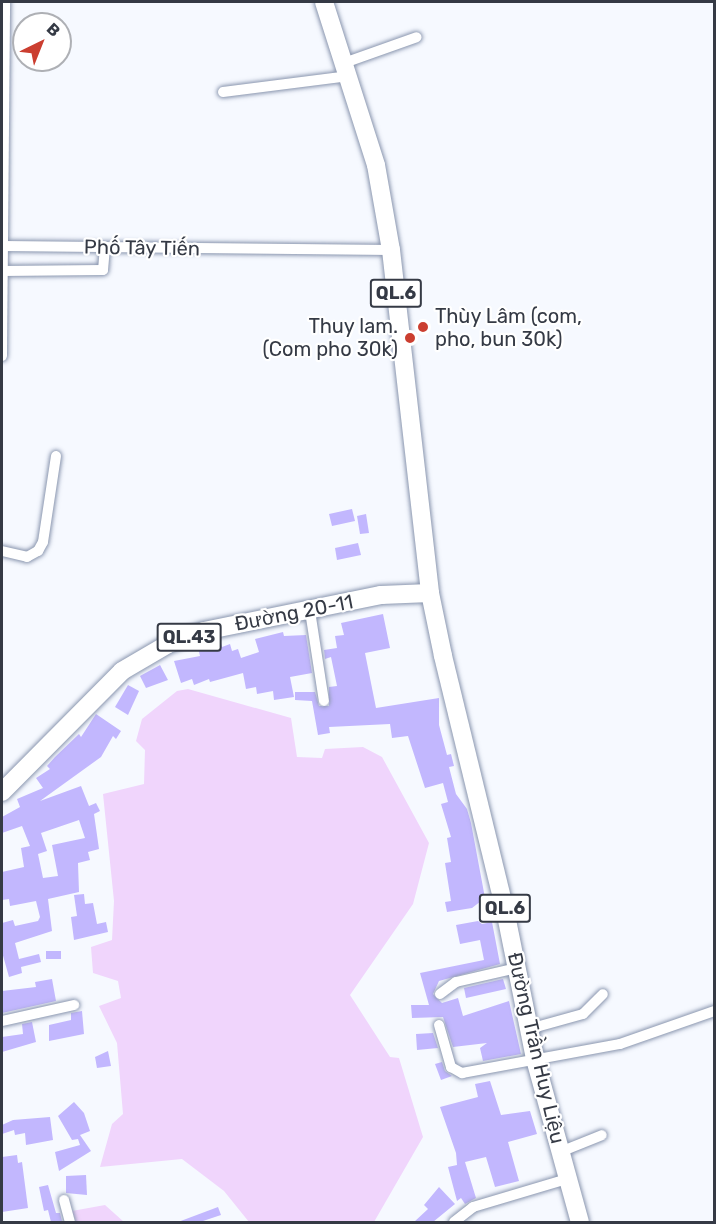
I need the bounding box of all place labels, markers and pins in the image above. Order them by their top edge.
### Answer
place label: Thùy Lâm (com, pho, bun 30k) [435,304,582,351]
place label: Thuy lam. (Com pho 30k) [263,314,398,361]
marker: Thùy Lâm (com, pho, bun 30k) [416,320,430,334]
marker: Thuy lam. (Com pho 30k) [403,331,417,345]

